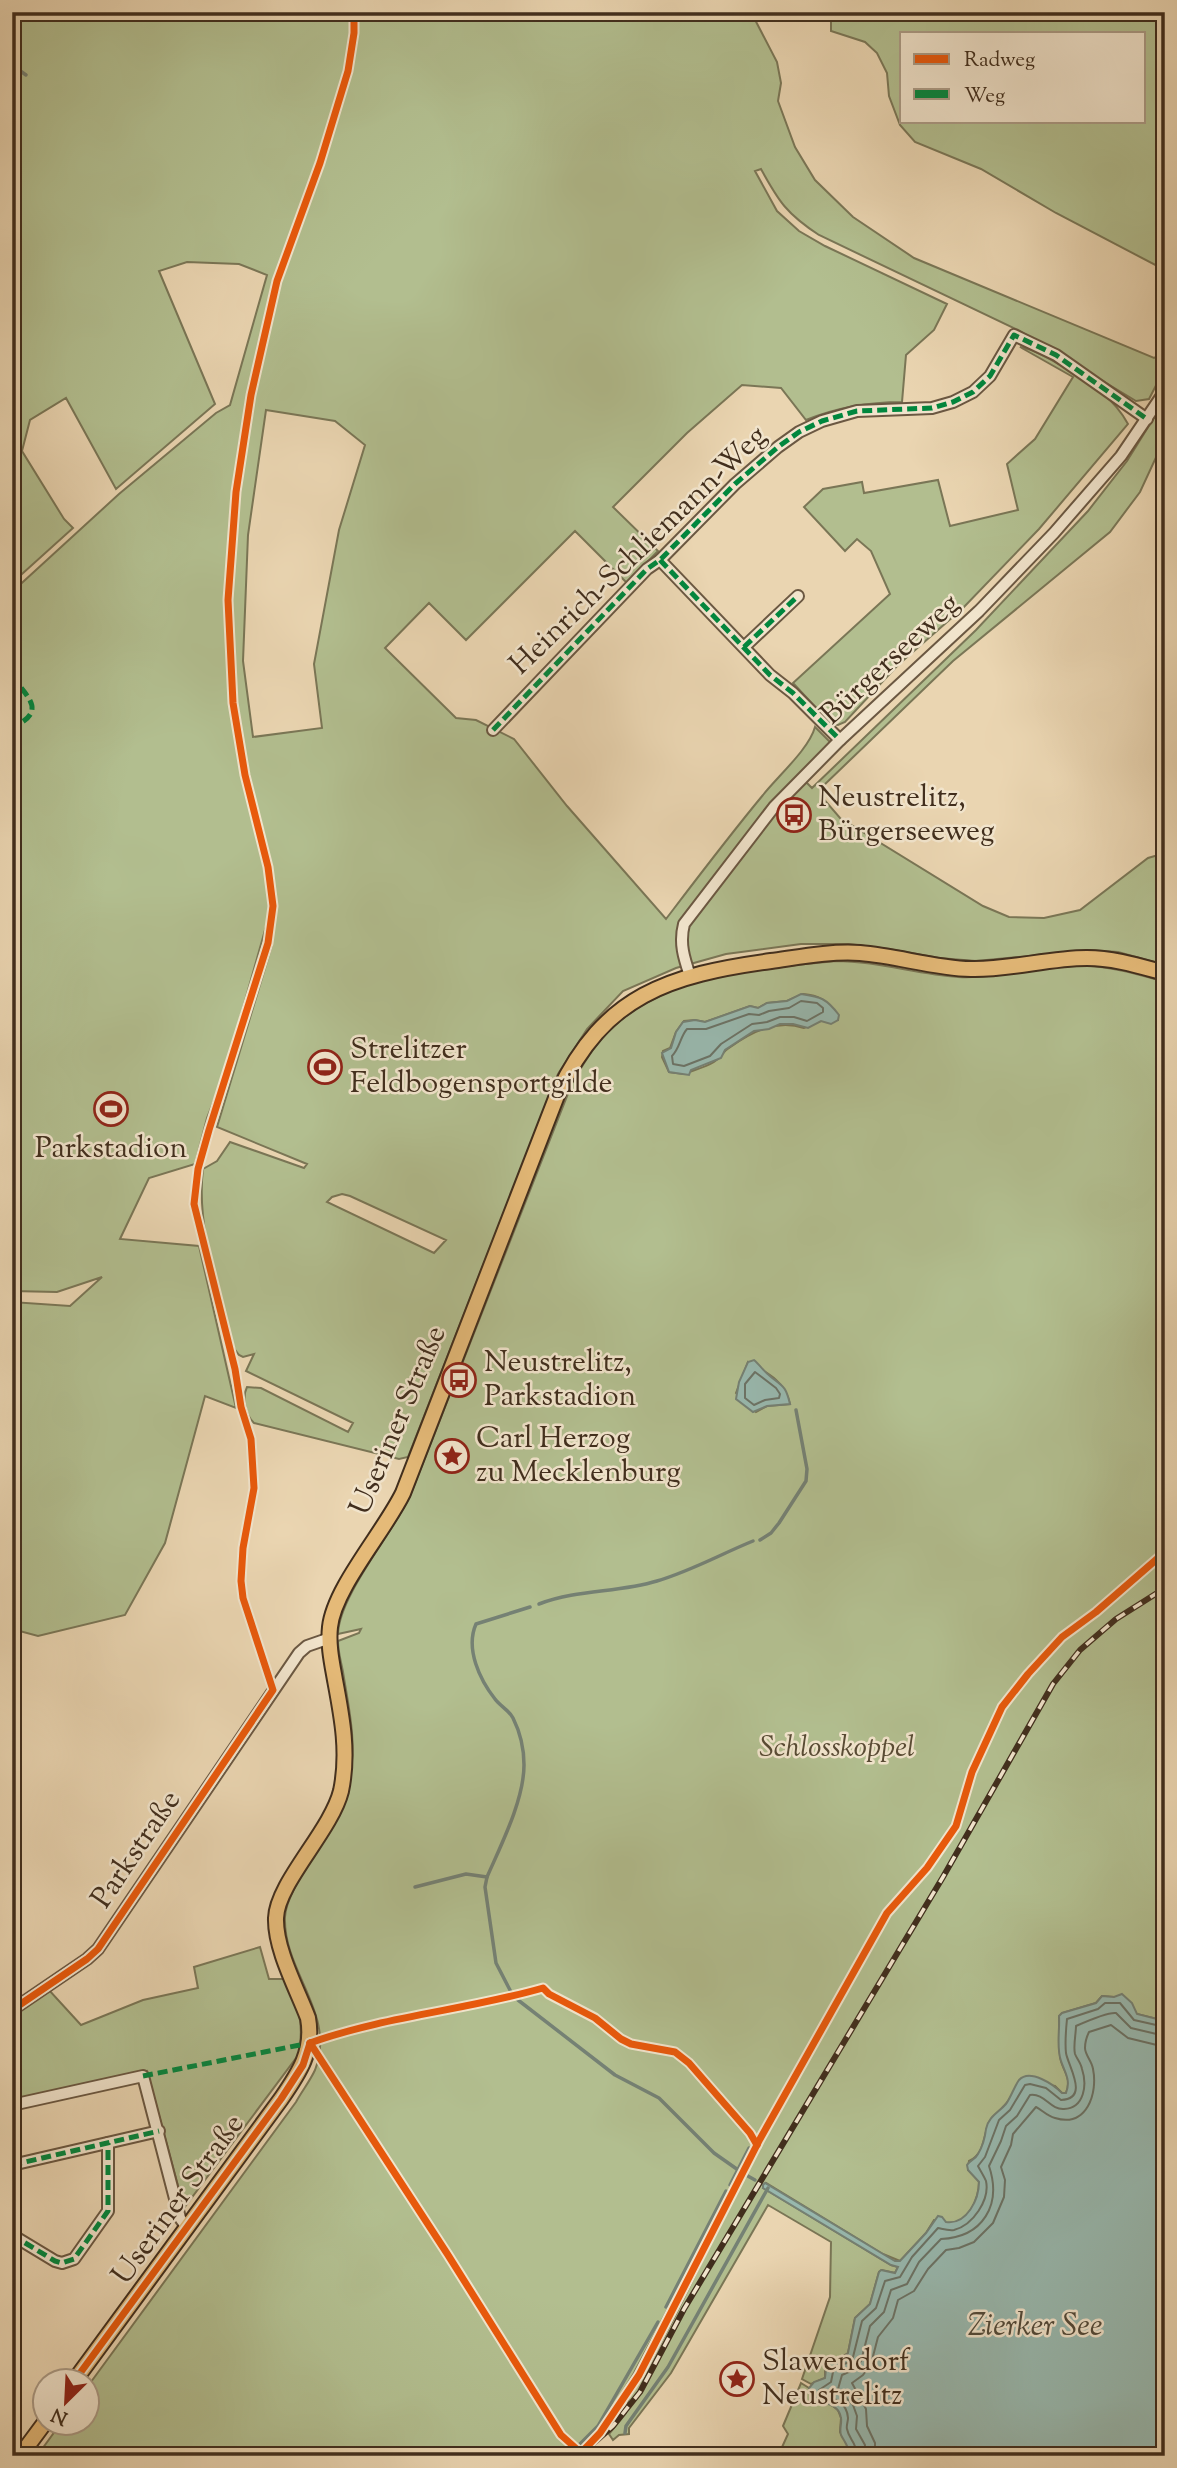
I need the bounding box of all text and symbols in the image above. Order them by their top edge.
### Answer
legend [900,32,1146,122]
text: Radweg [964,46,1035,76]
text: Weg [964,82,1005,112]
street label: Heinrich-Schliemann-Weg [501,416,777,686]
street label: Bürgerseeweg [812,584,970,736]
place label: Neustrelitz, Bürgerseeweg [818,777,995,854]
bus stop icon: Neustrelitz, Bürgerseeweg [775,796,813,834]
place label: Strelitzer Feldbogensportgilde [350,1029,612,1106]
sports icon: Strelitzer Feldbogensportgilde [306,1048,344,1086]
sports icon: Parkstadion [92,1090,130,1128]
place label: Parkstadion [35,1128,187,1171]
street label: Useriner Straße [340,1320,458,1522]
place label: Neustrelitz, Parkstadion [484,1342,637,1419]
bus stop icon: Neustrelitz, Parkstadion [440,1361,478,1399]
place label: Carl Herzog zu Mecklenburg [476,1418,681,1495]
place icon: Carl Herzog zu Mecklenburg [433,1437,471,1475]
park label: Schlosskoppel [759,1727,915,1770]
street label: Parkstraße [82,1782,192,1918]
street label: Useriner Straße [102,2106,256,2294]
water label: Zierker See [967,2304,1103,2350]
place label: Slawendorf Neustrelitz [762,2341,911,2418]
place icon: Slawendorf Neustrelitz [718,2360,756,2398]
north arrow [32,2366,102,2436]
text: N [48,2400,73,2431]

